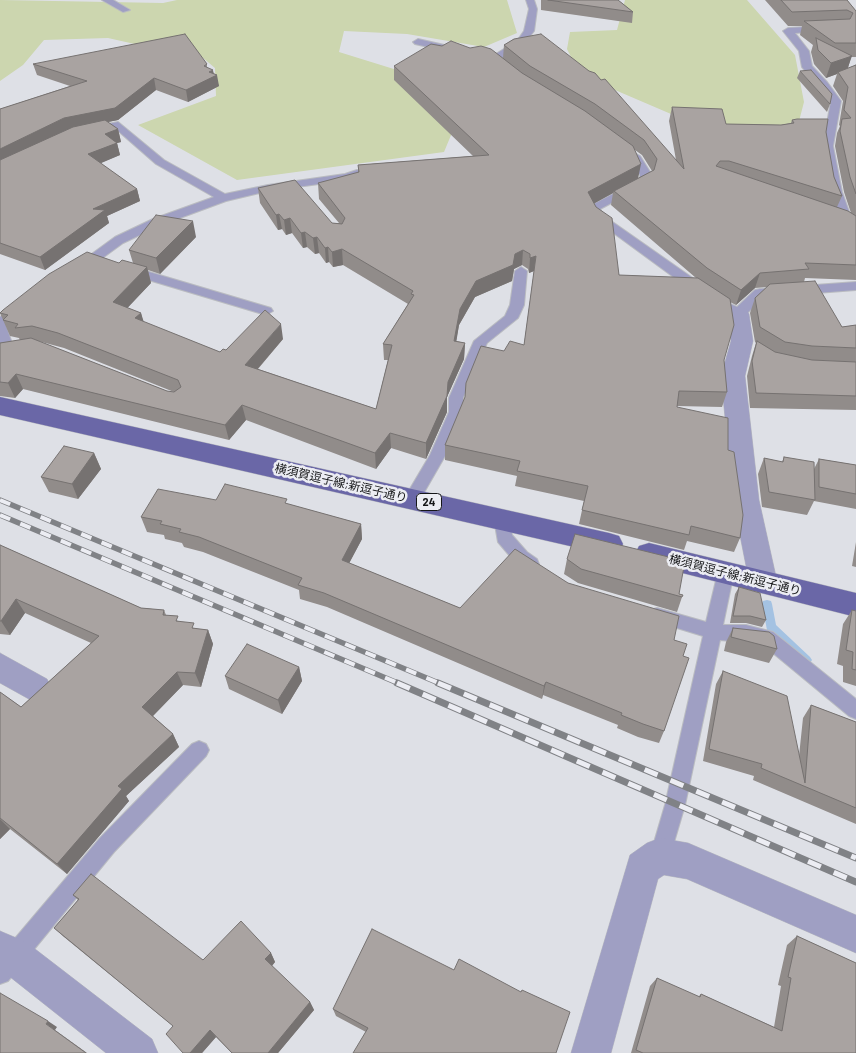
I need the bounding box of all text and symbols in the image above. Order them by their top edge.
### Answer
street label: 横須賀逗子線;新逗子通り [273,461,409,505]
road number: 24 [416,494,442,511]
street label: 横須賀逗子線;新逗子通り [667,552,803,598]

